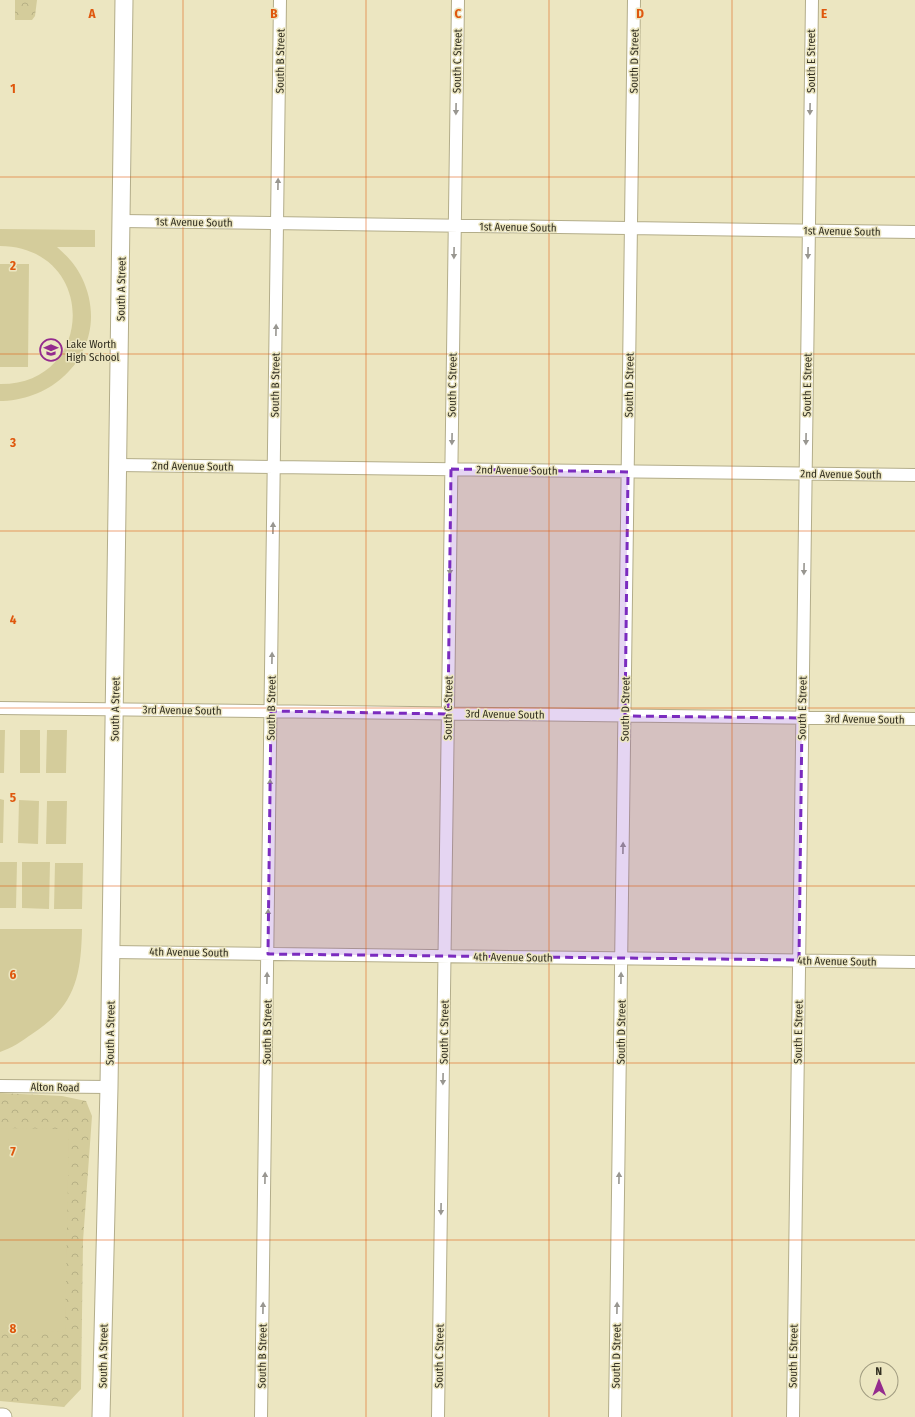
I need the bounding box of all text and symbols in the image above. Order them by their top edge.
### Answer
text: A [87,6,96,21]
text: B [270,6,278,21]
text: C [455,6,462,21]
text: D [636,6,644,21]
text: E [821,6,827,21]
street label: South B Street [273,28,288,93]
street label: South C Street [450,28,465,93]
street label: South D Street [627,28,642,94]
street label: South E Street [805,29,818,93]
text: 1 [10,81,16,96]
one-way arrow [453,103,459,116]
one-way arrow [807,103,813,116]
one-way arrow [275,177,281,190]
street label: 1st Avenue South [155,215,233,230]
street label: 1st Avenue South [479,220,557,235]
street label: 1st Avenue South [803,224,881,239]
one-way arrow [451,247,457,260]
one-way arrow [805,247,811,260]
street label: South A Street [114,256,129,321]
text: 2 [9,258,16,273]
one-way arrow [273,323,279,336]
school or university icon: Lake Worth High School [38,337,64,363]
place label: Lake Worth High School [66,338,120,364]
street label: South B Street [268,352,283,417]
street label: South C Street [445,352,460,417]
street label: South D Street [622,352,637,418]
street label: South E Street [800,353,815,417]
one-way arrow [449,433,455,446]
one-way arrow [803,433,809,446]
text: 3 [9,435,16,450]
street label: 2nd Avenue South [152,459,234,474]
street label: 2nd Avenue South [476,463,558,478]
street label: 2nd Avenue South [800,467,882,482]
one-way arrow [270,521,276,534]
one-way arrow [447,563,453,576]
one-way arrow [801,563,807,576]
text: 4 [10,612,17,627]
one-way arrow [268,652,275,664]
street label: South B Street [264,675,279,740]
street label: South C Street [441,675,456,740]
street label: South A Street [108,676,123,741]
street label: South D Street [618,676,633,742]
street label: South E Street [795,676,810,740]
street label: 3rd Avenue South [142,703,222,718]
street label: 3rd Avenue South [465,707,545,722]
street label: 3rd Avenue South [825,712,905,727]
one-way arrow [267,778,273,791]
text: 5 [10,790,16,805]
one-way arrow [620,841,626,854]
one-way arrow [265,908,271,921]
street label: 4th Avenue South [149,945,229,960]
street label: 4th Avenue South [473,950,553,965]
street label: 4th Avenue South [797,954,877,969]
text: 6 [10,967,17,982]
one-way arrow [264,971,270,984]
one-way arrow [618,971,624,984]
street label: South B Street [260,999,275,1064]
street label: South C Street [437,999,452,1064]
street label: South D Street [614,999,629,1065]
street label: South A Street [103,1000,118,1065]
street label: South E Street [791,1000,806,1064]
one-way arrow [440,1073,446,1086]
street label: Alton Road [30,1081,80,1094]
text: 7 [10,1144,16,1159]
one-way arrow [616,1171,622,1184]
one-way arrow [261,1172,268,1184]
one-way arrow [438,1203,444,1216]
one-way arrow [260,1301,266,1314]
one-way arrow [614,1301,620,1314]
text: 8 [10,1321,17,1336]
street label: South A Street [96,1323,111,1388]
street label: South B Street [255,1323,270,1388]
street label: South C Street [432,1323,447,1388]
street label: South D Street [609,1323,624,1389]
street label: South E Street [786,1324,801,1388]
north arrow [859,1361,899,1401]
text: N [875,1365,882,1378]

